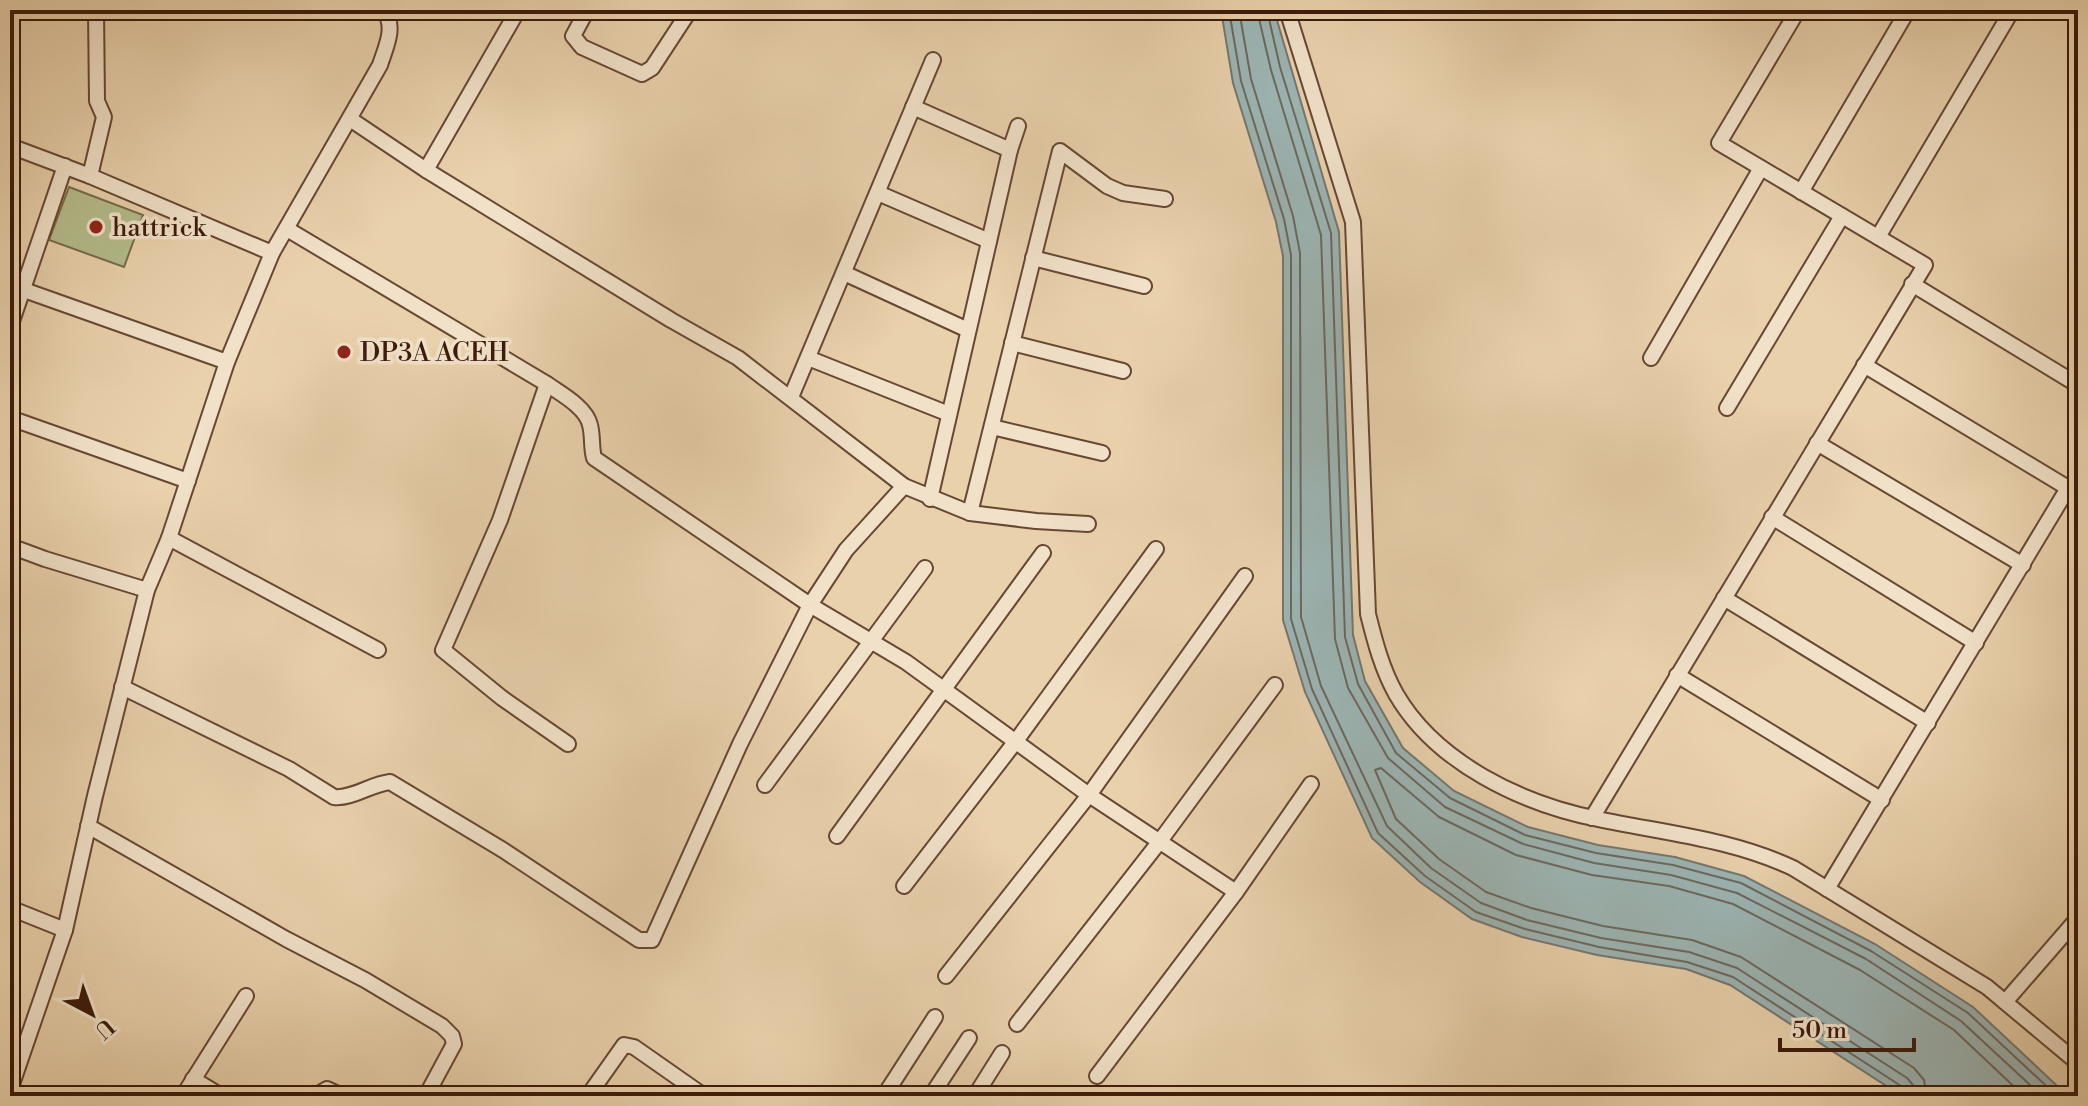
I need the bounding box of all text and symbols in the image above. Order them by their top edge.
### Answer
place label: hattrick [112,212,208,244]
marker: hattrick [87,218,105,236]
place label: DP3A ACEH [360,337,509,369]
marker: DP3A ACEH [335,343,353,361]
north arrow [52,974,132,1054]
scale bar [1780,1002,1914,1052]
text: U [89,1012,119,1044]
text: 50 m [1792,1016,1847,1046]

